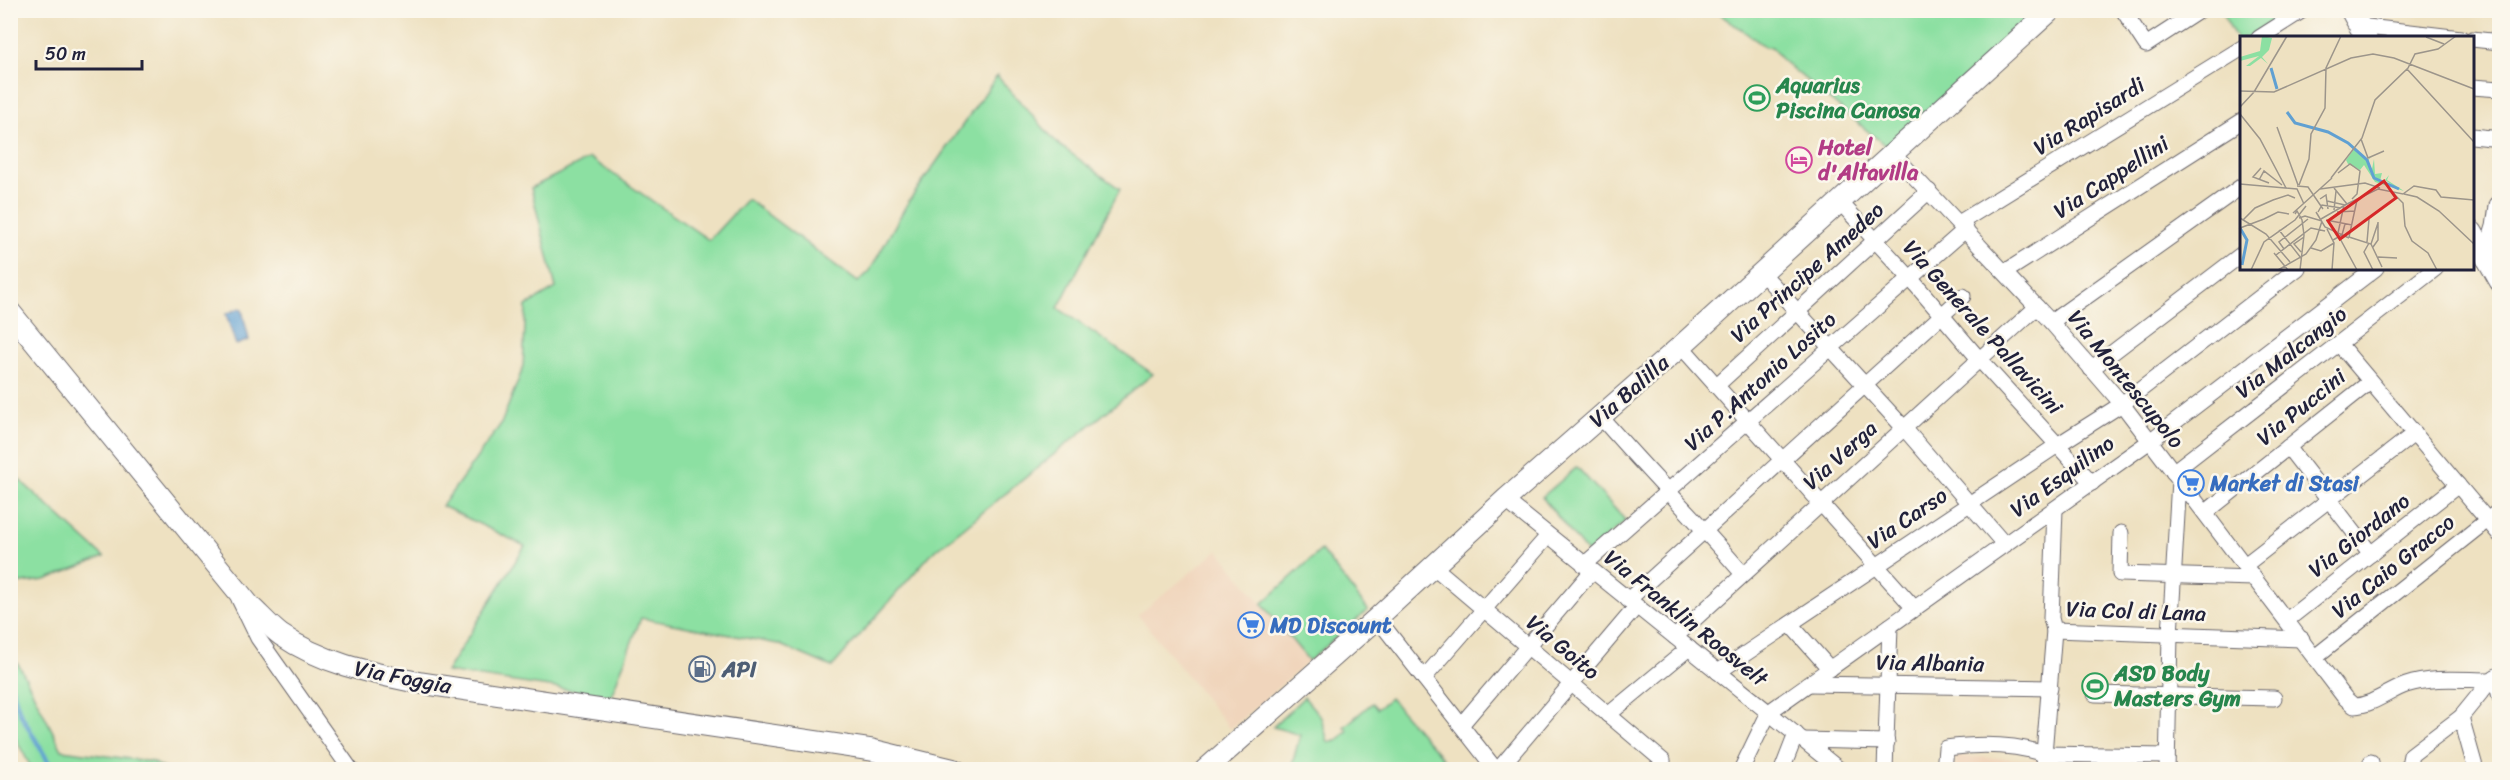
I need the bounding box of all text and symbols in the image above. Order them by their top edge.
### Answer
scale bar [36,33,142,71]
inset map [2240,36,2474,270]
text: 50 m [45,38,86,70]
place label: Aquarius Piscina Canosa [1775,66,1921,130]
street label: Via Rapisardi [2025,66,2153,166]
sports icon: Aquarius Piscina Canosa [1742,83,1772,113]
street label: Via Cappellini [2045,124,2178,229]
place label: Hotel d'Altavilla [1817,128,1919,192]
hotel icon: Hotel d'Altavilla [1784,145,1814,175]
street label: Via Principe Amedeo [1721,191,1893,353]
street label: Via Generale Pallavicini [1893,230,2073,424]
street label: Via Malcangio [2226,295,2356,409]
street label: Via P.Antonio Losito [1674,301,1846,461]
street label: Via Montescupolo [2057,301,2195,457]
street label: Via Balilla [1580,344,1679,438]
street label: Via Puccini [2247,358,2355,456]
street label: Via Verga [1793,410,1887,500]
street label: Via Esquilino [2001,424,2123,528]
place label: Market di Stasi [2209,464,2360,503]
supermarket icon: Market di Stasi [2176,468,2206,498]
street label: Via Carso [1858,476,1956,560]
street label: Via Giordano [2299,482,2419,588]
street label: Via Caio Gracco [2322,503,2464,629]
street label: Via Franklin Roosvelt [1595,539,1778,698]
street label: Via Col di Lana [2065,589,2207,633]
street label: Via Goito [1517,604,1609,690]
place label: MD Discount [1269,606,1392,645]
supermarket icon: MD Discount [1236,610,1266,640]
street label: Via Albania [1875,643,1986,683]
street label: Via Foggia [351,648,456,706]
place label: API [721,650,757,689]
fuel station icon: API [687,654,717,684]
place label: ASD Body Masters Gym [2113,654,2241,718]
sports icon: ASD Body Masters Gym [2080,671,2110,701]

